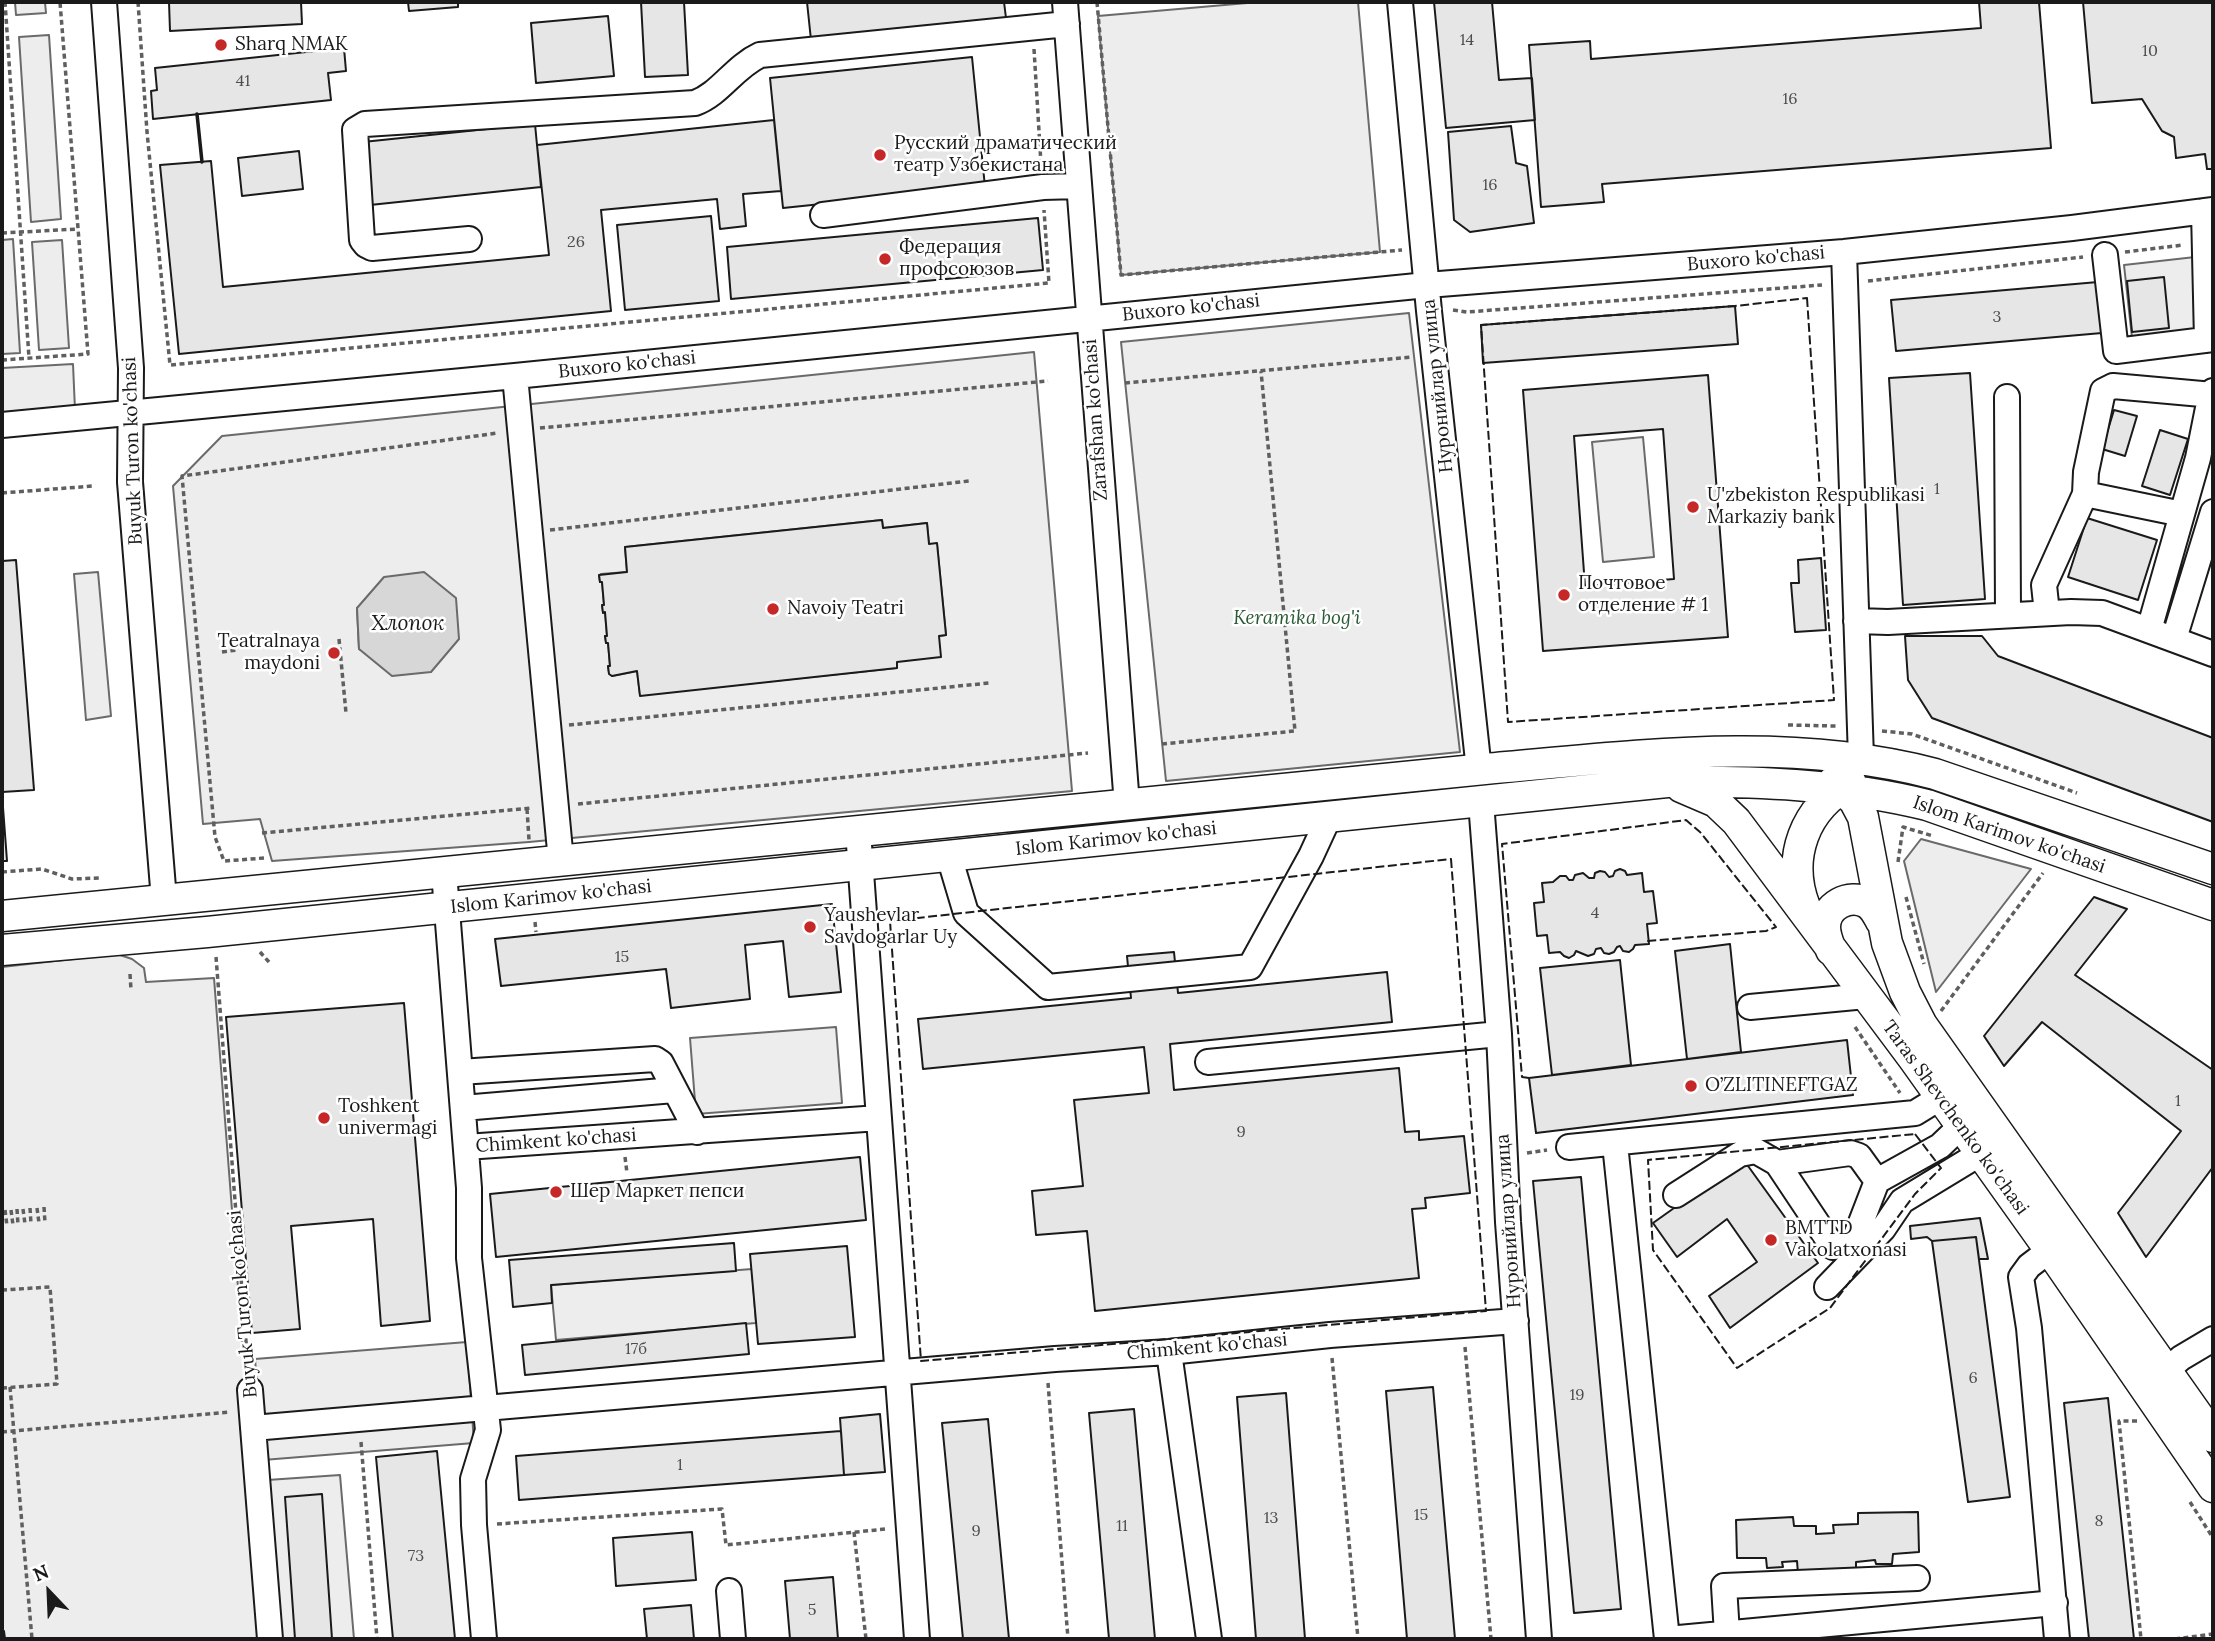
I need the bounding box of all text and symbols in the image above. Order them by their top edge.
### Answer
house number: 14 [1460,30,1474,50]
place label: Sharq NMAK [235,34,348,56]
marker: Sharq NMAK [213,37,229,53]
house number: 10 [2142,41,2158,61]
house number: 41 [236,71,250,91]
house number: 16 [1782,89,1798,109]
place label: Русский драматический театр Узбекистана [894,133,1117,177]
marker: Русский драматический театр Узбекистана [872,147,888,163]
house number: 16 [1482,175,1498,195]
house number: 26 [567,232,585,252]
place label: Федерация профсоюзов [899,237,1014,281]
street label: Buxoro ko'chasi [1686,242,1826,276]
marker: Федерация профсоюзов [877,251,893,267]
street label: Buxoro ko'chasi [1121,289,1261,327]
street label: Нуронийлар улица [1418,298,1458,474]
house number: 3 [1993,307,2001,327]
street label: Zarafshan ko'chasi [1079,338,1113,502]
street label: Buxoro ko'chasi [557,346,697,384]
street label: Buyuk Turon ko'chasi [118,356,148,546]
house number: 1 [1934,479,1940,499]
place label: U'zbekiston Respublikasi Markaziy bank [1707,485,1925,529]
marker: U'zbekiston Respublikasi Markaziy bank [1685,499,1701,515]
place label: Почтовое отделение # 1 [1578,573,1708,617]
marker: Почтовое отделение # 1 [1556,587,1572,603]
place label: Navoiy Teatri [787,598,904,620]
marker: Navoiy Teatri [765,601,781,617]
park label: Keramika bog'i [1233,608,1361,630]
water label: Хлопок [372,611,444,637]
place label: Teatralnaya maydoni [217,631,320,675]
marker: Teatralnaya maydoni [326,645,342,661]
street label: Islom Karimov ko'chasi [1910,791,2108,879]
street label: Islom Karimov ko'chasi [1014,817,1218,861]
street label: Islom Karimov ko'chasi [449,875,653,919]
house number: 4 [1591,903,1599,923]
place label: Yaushevlar Savdogarlar Uy [824,905,957,949]
marker: Yaushevlar Savdogarlar Uy [802,919,818,935]
house number: 15 [615,947,629,967]
street label: Taras Shevchenko ko'chasi [1877,1016,2033,1220]
place label: O’ZLITINEFTGAZ [1705,1075,1858,1097]
marker: O’ZLITINEFTGAZ [1683,1078,1699,1094]
house number: 1 [2175,1091,2181,1111]
place label: Toshkent univermagi [338,1096,437,1140]
marker: Toshkent univermagi [316,1110,332,1126]
house number: 9 [1236,1122,1246,1142]
street label: Chimkent ko'chasi [475,1124,637,1158]
street label: Нуронийлар улица [1492,1133,1526,1309]
place label: Шер Маркет пепси [570,1181,744,1203]
marker: Шер Маркет пепси [548,1184,564,1200]
street label: Buyuk Turon ko'chasi [223,1209,263,1399]
place label: BMTTD Vakolatxonasi [1785,1218,1907,1262]
marker: BMTTD Vakolatxonasi [1763,1232,1779,1248]
street label: Chimkent ko'chasi [1126,1329,1288,1365]
house number: 17б [625,1339,647,1359]
house number: 6 [1968,1368,1978,1388]
house number: 19 [1569,1385,1585,1405]
house number: 1 [677,1455,683,1475]
house number: 15 [1414,1505,1428,1525]
house number: 13 [1264,1508,1278,1528]
house number: 8 [2095,1511,2103,1531]
house number: 11 [1116,1516,1128,1536]
house number: 9 [971,1521,981,1541]
house number: 73 [408,1546,424,1566]
north arrow [14,1557,84,1627]
text: N [29,1559,52,1587]
house number: 5 [808,1600,816,1620]

